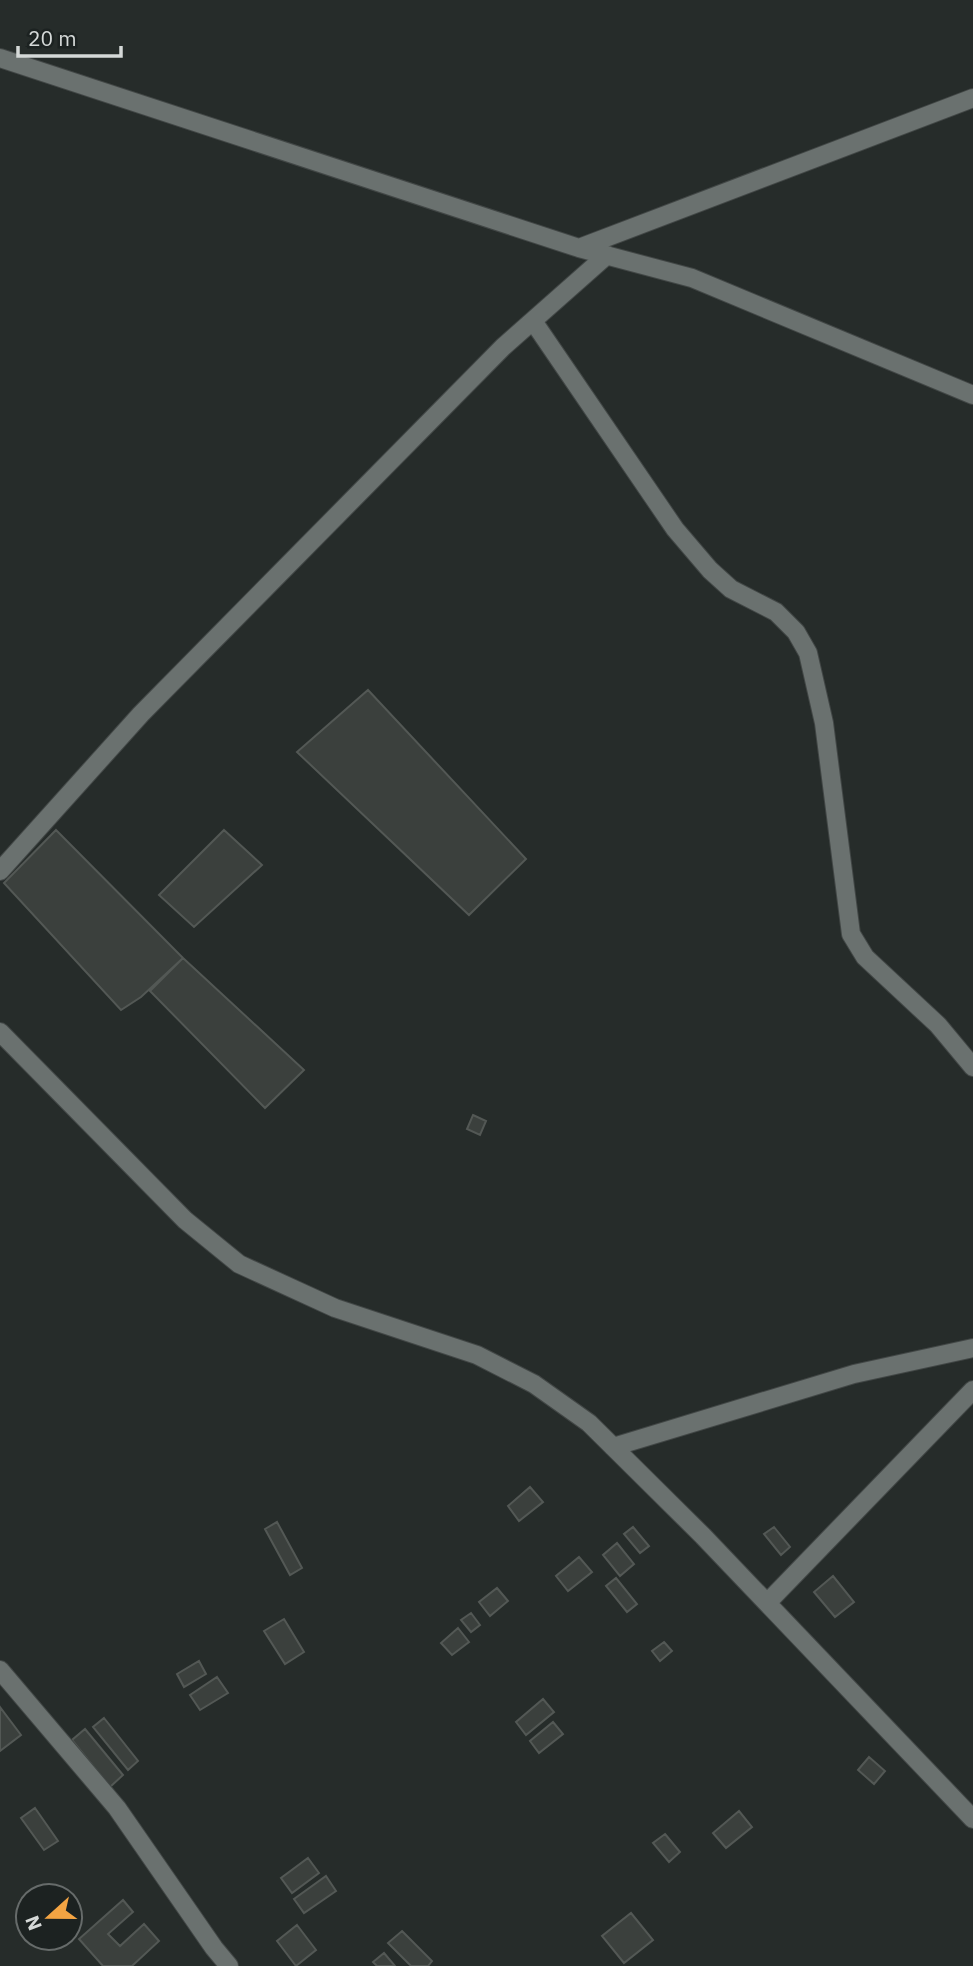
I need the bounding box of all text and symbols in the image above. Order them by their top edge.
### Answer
scale bar [18,14,121,58]
text: 20 m [28,24,77,52]
north arrow [14,1882,84,1952]
text: N [19,1912,47,1934]

